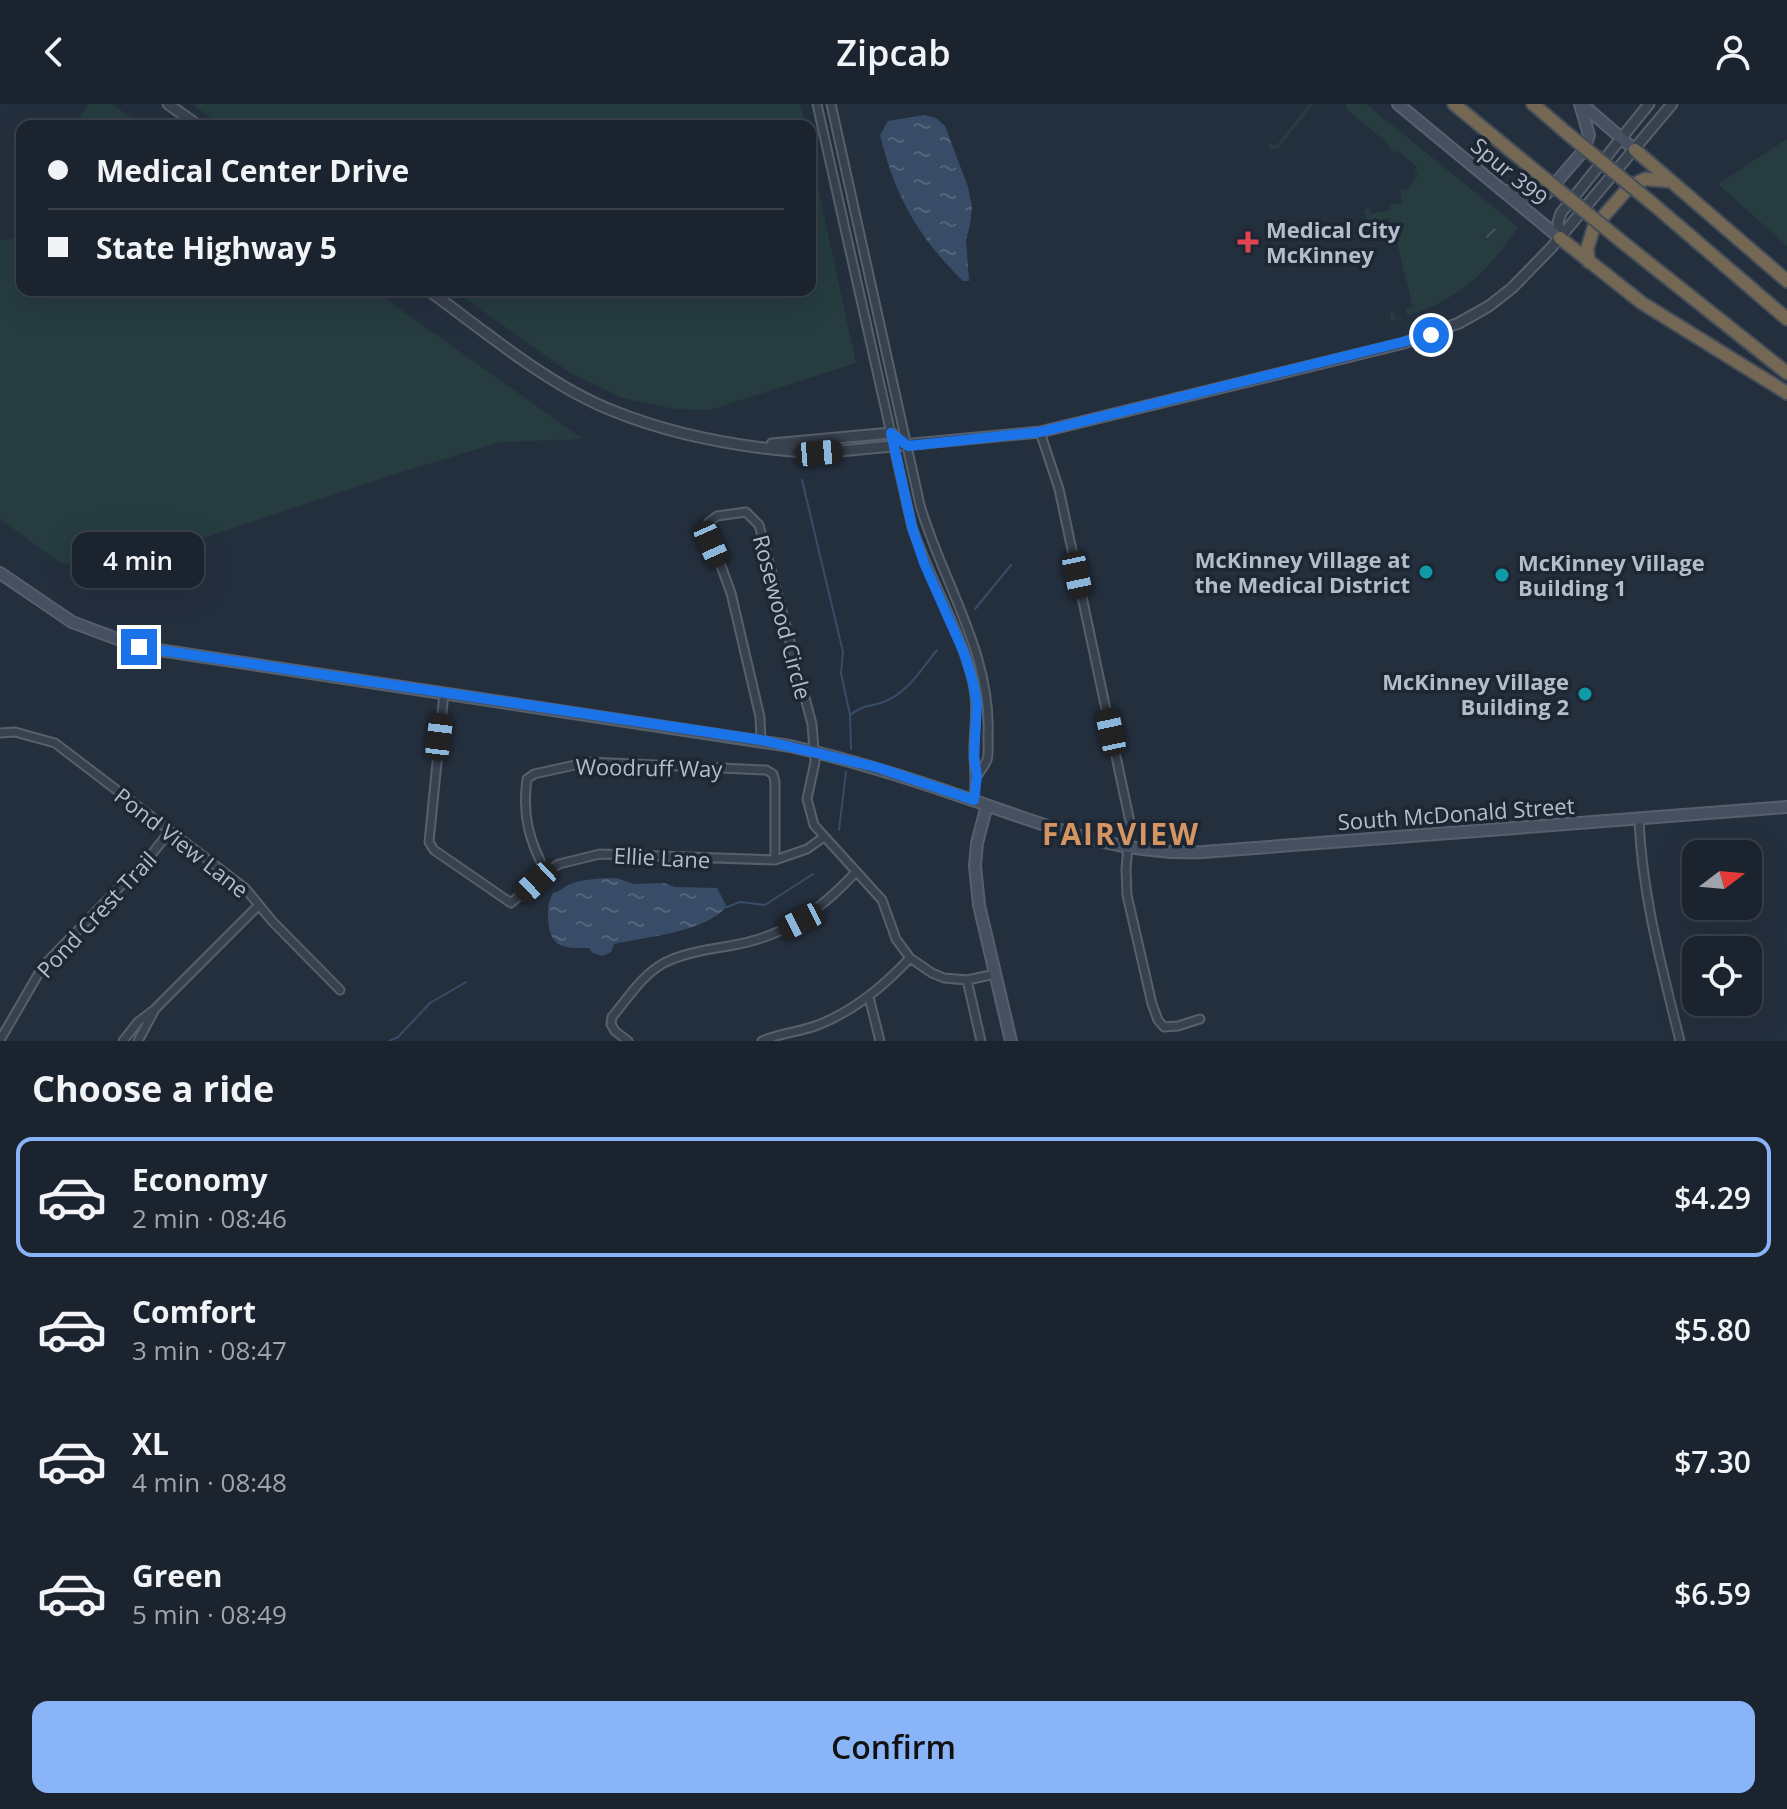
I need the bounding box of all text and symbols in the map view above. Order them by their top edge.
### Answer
text: Zipcab [836,28,951,77]
icon: back [32,30,76,74]
icon: person [1711,30,1755,74]
street label: Spur 399 [1465,130,1555,212]
text: Medical Center Drive [96,150,409,191]
place label: Medical City McKinney [1266,214,1401,269]
text: State Highway 5 [96,227,337,268]
marker: Medical City McKinney [1237,231,1259,253]
route start [1413,317,1449,353]
car [794,439,844,467]
car [690,517,732,571]
callout: 4 min [73,531,205,587]
street label: Rosewood Circle [747,531,819,703]
text: 4 min [103,542,173,578]
place label: McKinney Village at the Medical District [1195,544,1410,599]
place label: McKinney Village Building 1 [1518,547,1705,602]
car [1060,549,1094,601]
marker: McKinney Village at the Medical District [1417,563,1435,581]
marker: McKinney Village Building 1 [1493,566,1511,584]
route end [121,629,157,665]
place label: McKinney Village Building 2 [1382,666,1569,721]
marker: McKinney Village Building 2 [1576,685,1594,703]
car [1094,706,1128,758]
car [424,712,454,762]
street label: Woodruff Way [575,751,724,783]
street label: Pond View Lane [109,780,255,904]
street label: South McDonald Street [1337,790,1576,836]
district label: FAIRVIEW [1042,813,1200,854]
street label: Ellie Lane [613,839,711,875]
north arrow [1682,840,1762,920]
map controls [1682,840,1762,1016]
street label: Pond Crest Trail [30,844,162,984]
car [510,857,562,907]
car [774,899,828,943]
button: locate [1682,936,1762,1016]
text: Choose a ride [32,1064,274,1113]
text: Economy [132,1159,268,1200]
icon: car [36,1161,108,1233]
text: $4.29 [1674,1177,1751,1218]
text: 2 min · 08:46 [132,1200,287,1236]
text: Comfort [132,1291,256,1332]
icon: car [36,1293,108,1365]
text: $5.80 [1674,1309,1751,1350]
text: 3 min · 08:47 [132,1332,287,1368]
text: XL [132,1423,169,1464]
icon: car [36,1425,108,1497]
text: $7.30 [1674,1441,1751,1482]
text: 4 min · 08:48 [132,1464,287,1500]
text: Green [132,1555,223,1596]
icon: car [36,1557,108,1629]
text: $6.59 [1674,1573,1751,1614]
text: 5 min · 08:49 [132,1596,287,1632]
button: Confirm [32,1701,1755,1793]

